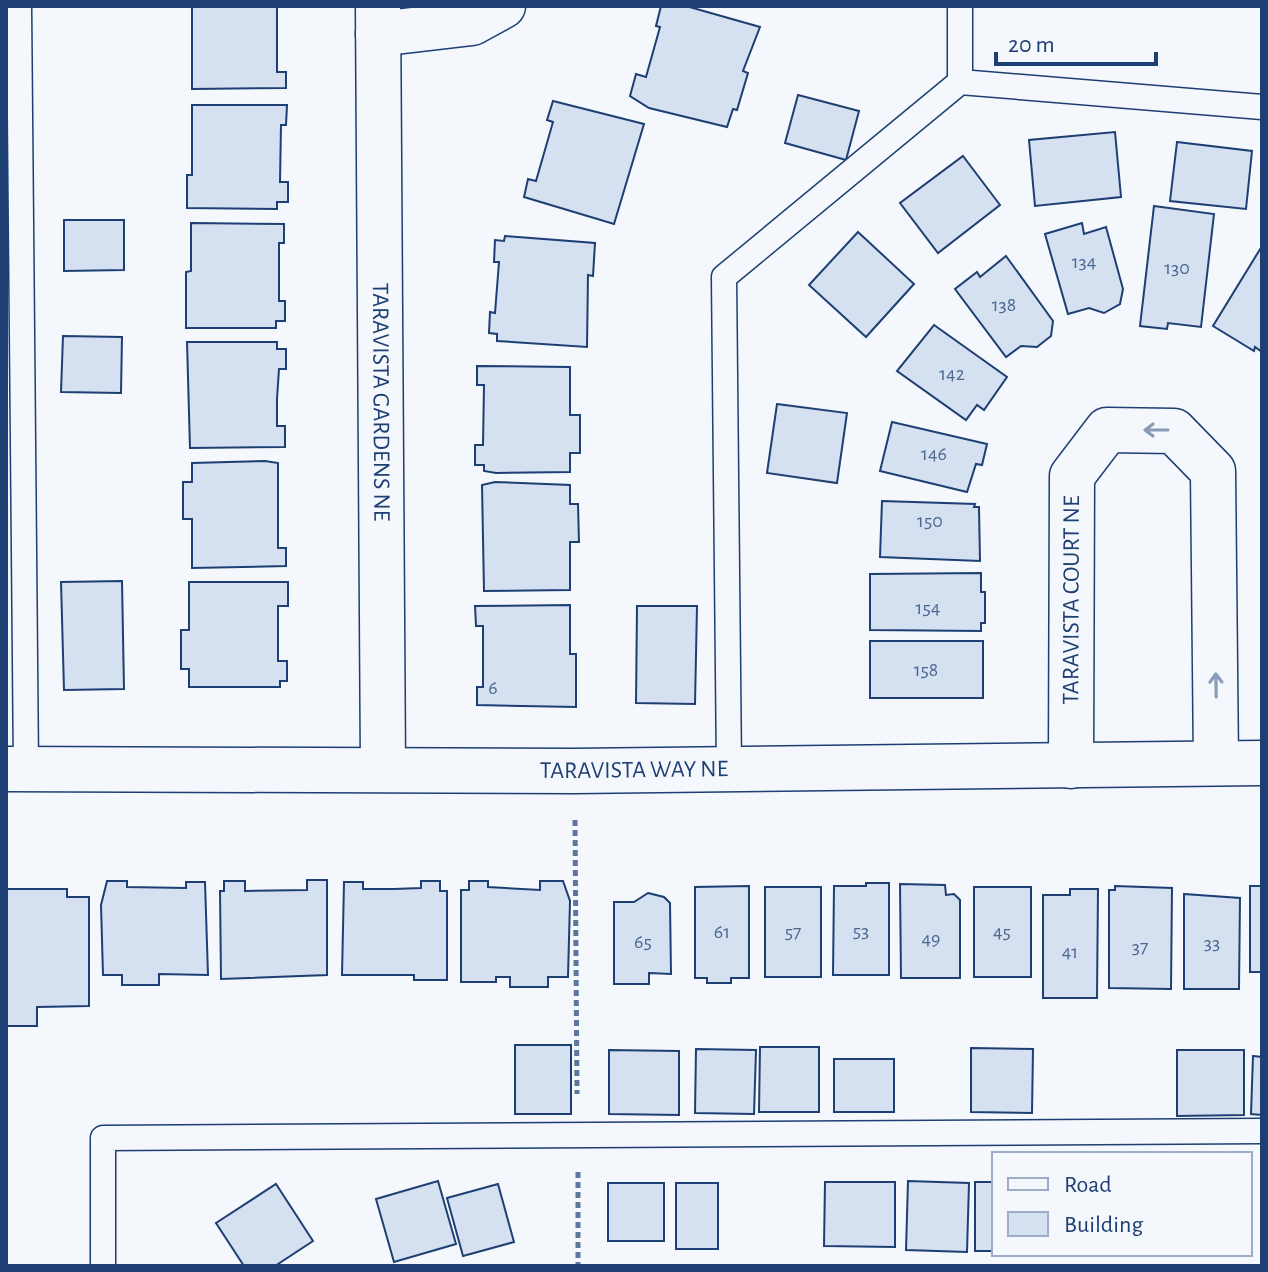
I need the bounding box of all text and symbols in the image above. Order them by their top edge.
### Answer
scale bar [996,16,1156,66]
text: 20 m [1008,33,1055,57]
house number: 134 [1072,252,1096,272]
house number: 130 [1164,258,1190,278]
street label: TARAVISTA GARDENS NE [368,283,393,522]
house number: 138 [992,295,1016,315]
house number: 142 [939,364,965,384]
one-way arrow [1143,422,1170,438]
house number: 146 [921,444,947,464]
street label: TARAVISTA COURT NE [1059,495,1084,705]
house number: 150 [917,511,943,531]
house number: 154 [916,598,940,618]
house number: 158 [914,660,938,680]
one-way arrow [1208,672,1223,699]
house number: 6 [488,678,498,698]
street label: TARAVISTA WAY NE [540,757,729,783]
house number: 53 [853,921,869,941]
house number: 61 [714,922,730,942]
house number: 57 [785,922,801,942]
house number: 45 [993,922,1011,942]
house number: 49 [921,929,941,949]
house number: 65 [634,932,652,952]
house number: 33 [1204,933,1220,953]
house number: 37 [1132,937,1148,957]
house number: 41 [1062,942,1078,962]
legend [992,1152,1252,1256]
text: Road [1064,1173,1112,1197]
text: Building [1064,1213,1143,1237]

